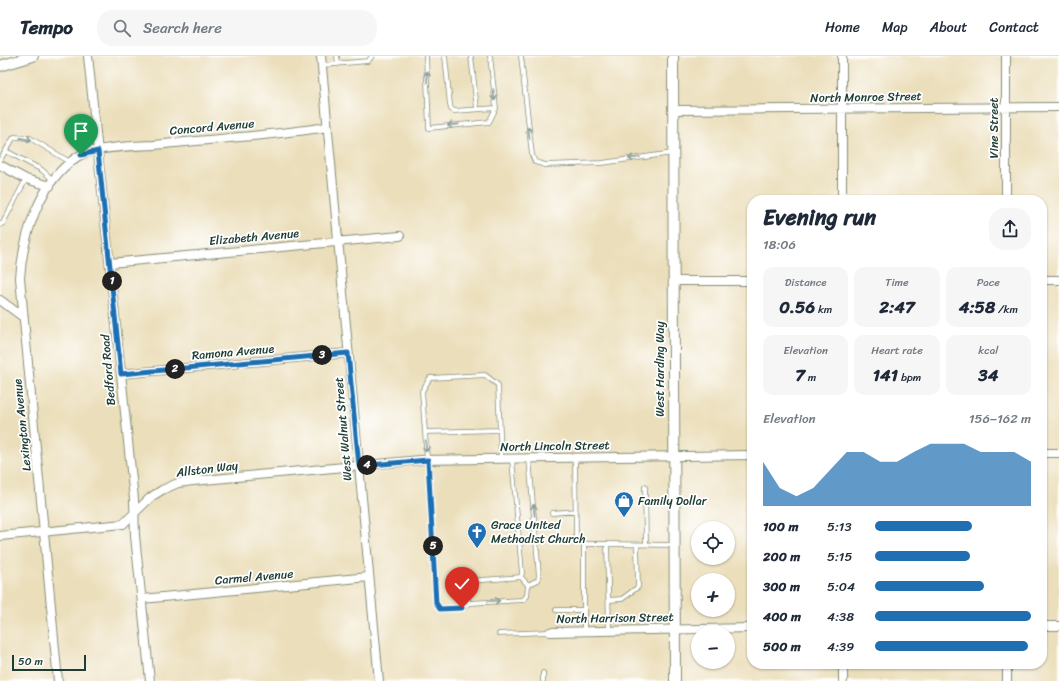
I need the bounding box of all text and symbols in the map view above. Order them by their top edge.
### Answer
search box [97,10,377,46]
text: Tempo [20,11,73,44]
text: Search here [143,15,222,41]
text: Home [825,15,860,40]
text: Map [882,15,908,40]
text: About [930,15,967,40]
text: Contact [989,15,1039,40]
icon: search [111,17,133,39]
one-way arrow [423,71,431,84]
street label: North Monroe Street [810,85,922,109]
one-way arrow [490,88,498,101]
street label: Vine Street [983,97,1005,159]
street label: Concord Avenue [169,112,255,142]
pin [64,114,98,155]
icon: arrive [70,120,92,142]
one-way arrow [447,122,460,129]
one-way arrow [525,127,533,140]
one-way arrow [19,135,32,143]
one-way arrow [628,154,641,162]
text: Evening run [763,198,876,237]
button: share [989,208,1031,250]
street label: Elizabeth Avenue [208,222,300,252]
text: 18:06 [763,233,796,256]
pin: 1 [102,271,122,291]
text: 1 [110,271,114,290]
text: Distance [785,273,827,292]
text: Time [885,273,909,292]
text: Pace [977,273,1000,292]
text: 0.56 [779,292,815,322]
text: 2:47 [879,292,915,322]
text: 4:58 [959,292,995,322]
text: km [815,300,832,319]
text: /km [995,300,1018,319]
street label: West Harding Way [649,320,671,417]
street label: Bedford Road [94,333,122,406]
street label: Ramona Avenue [191,337,275,367]
text: Elevation [783,341,828,360]
text: Heart rate [871,341,923,360]
text: kcal [978,341,998,360]
pin: 3 [312,345,332,365]
text: 3 [319,345,325,364]
pin: 2 [165,359,185,379]
text: 2 [172,359,178,378]
text: 7 [795,360,805,390]
text: 141 [873,360,898,390]
text: 34 [978,360,998,390]
text: m [805,368,816,387]
text: bpm [898,368,921,387]
street label: West Walnut Street [327,376,359,482]
street label: Lexington Avenue [6,378,38,472]
text: Elevation [763,407,816,430]
text: 156–162 m [969,407,1031,430]
street label: North Lincoln Street [500,434,610,458]
one-way arrow [422,439,429,452]
street label: Allston Way [174,454,240,484]
pin: 4 [357,455,377,475]
text: 4 [364,455,370,474]
shop icon: Family Dollar [613,490,635,518]
place label: Family Dollar [638,490,708,512]
one-way arrow [530,504,538,517]
place label: Grace United Methodist Church [491,514,586,550]
text: 100 m [763,515,798,538]
text: 5:13 [827,515,852,538]
church icon: Grace United Methodist Church [466,521,488,549]
map controls [691,521,735,669]
button: locate [691,521,735,565]
pin: 5 [423,536,443,556]
text: 5 [430,536,436,555]
text: 200 m [763,545,800,568]
text: 5:15 [827,545,852,568]
street label: Carmel Avenue [214,563,294,591]
pin [445,567,479,608]
icon: check [451,573,473,595]
button: + [691,573,735,617]
text: 300 m [763,575,800,598]
text: 5:04 [827,575,855,598]
one-way arrow [487,598,500,605]
text: 400 m [763,605,801,628]
text: 4:38 [827,605,854,628]
street label: North Harrison Street [556,606,674,630]
button: − [691,625,735,669]
text: 500 m [763,635,801,658]
text: 4:39 [827,635,854,658]
text: 50 m [18,652,43,671]
scale bar [12,653,86,672]

